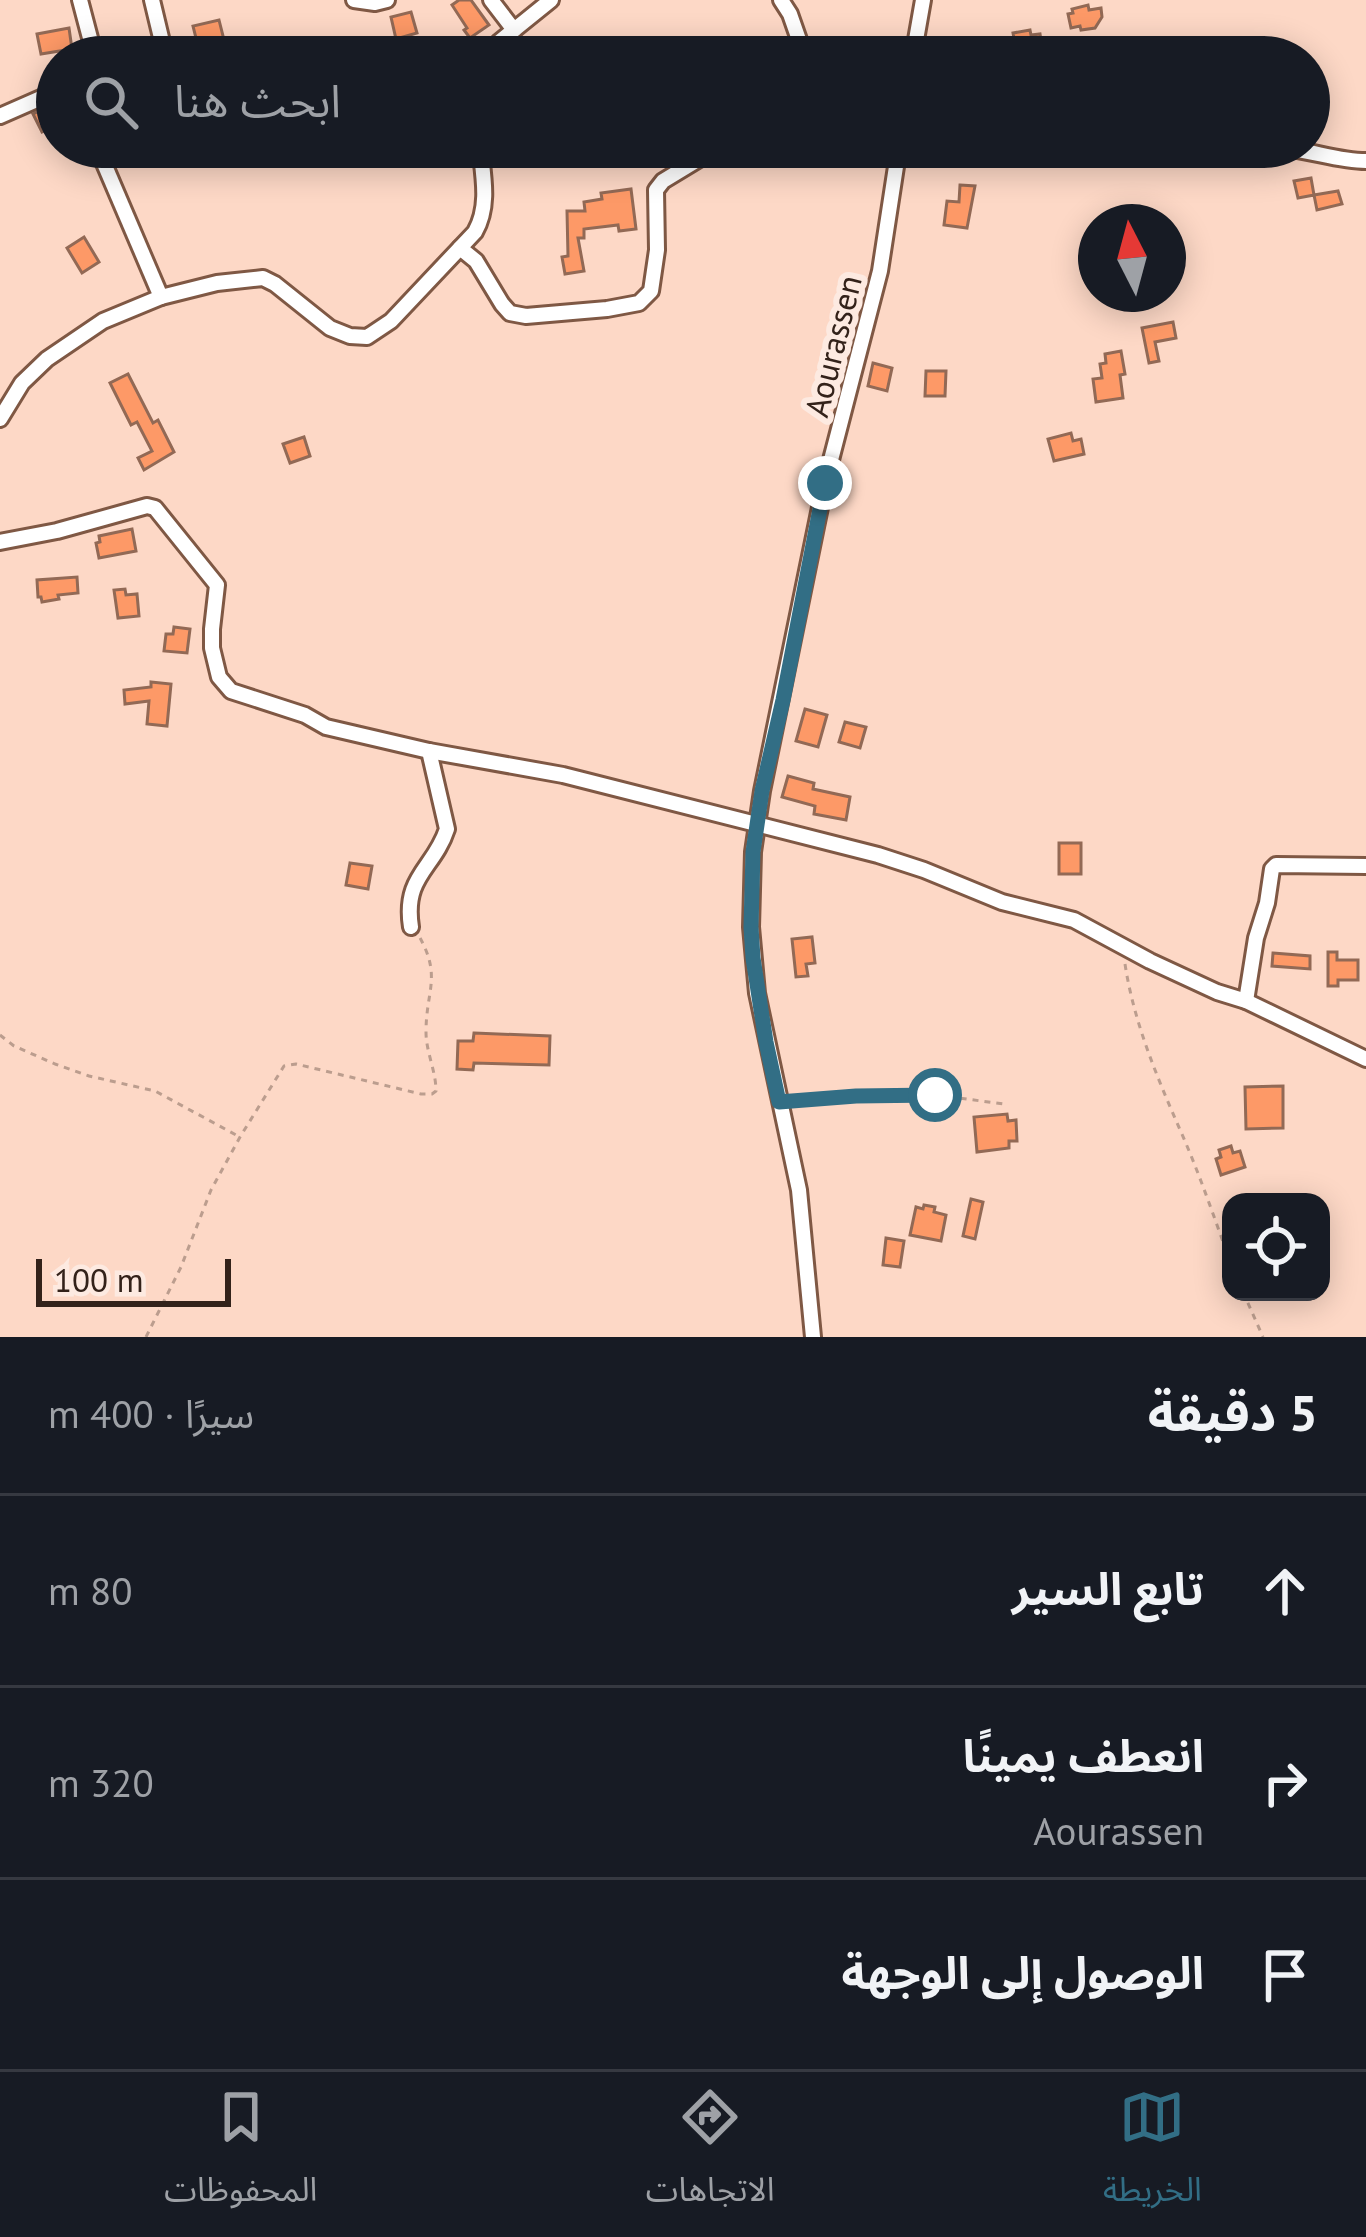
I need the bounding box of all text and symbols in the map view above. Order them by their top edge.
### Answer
search box [36,36,1330,168]
icon: search [78,69,144,135]
text: ابحث هنا [174,71,341,129]
north arrow [1078,204,1186,312]
street label: Aourassen [794,271,871,421]
route end [798,456,852,510]
route start [908,1068,962,1122]
map controls [1222,1193,1330,1301]
button: locate [1222,1193,1330,1301]
scale bar [36,1253,231,1306]
text: 100 m [54,1258,144,1301]
text: 5 دقيقة [1148,1379,1318,1445]
text: سيرًا · 400 m [48,1388,254,1439]
icon: ahead [1252,1558,1318,1624]
text: تابع السير [1012,1559,1204,1617]
text: 80 m [48,1565,133,1616]
text: انعطف يمينًا [963,1726,1204,1784]
icon: right [1252,1750,1318,1816]
text: 320 m [48,1757,154,1808]
text: Aourassen [1033,1805,1204,1856]
icon: arrive [1252,1942,1318,2008]
text: الوصول إلى الوجهة [841,1943,1204,2001]
tab: المحفوظات [164,2084,317,2225]
tab: الاتجاهات [646,2084,775,2225]
tab: الخريطة [1103,2084,1202,2225]

